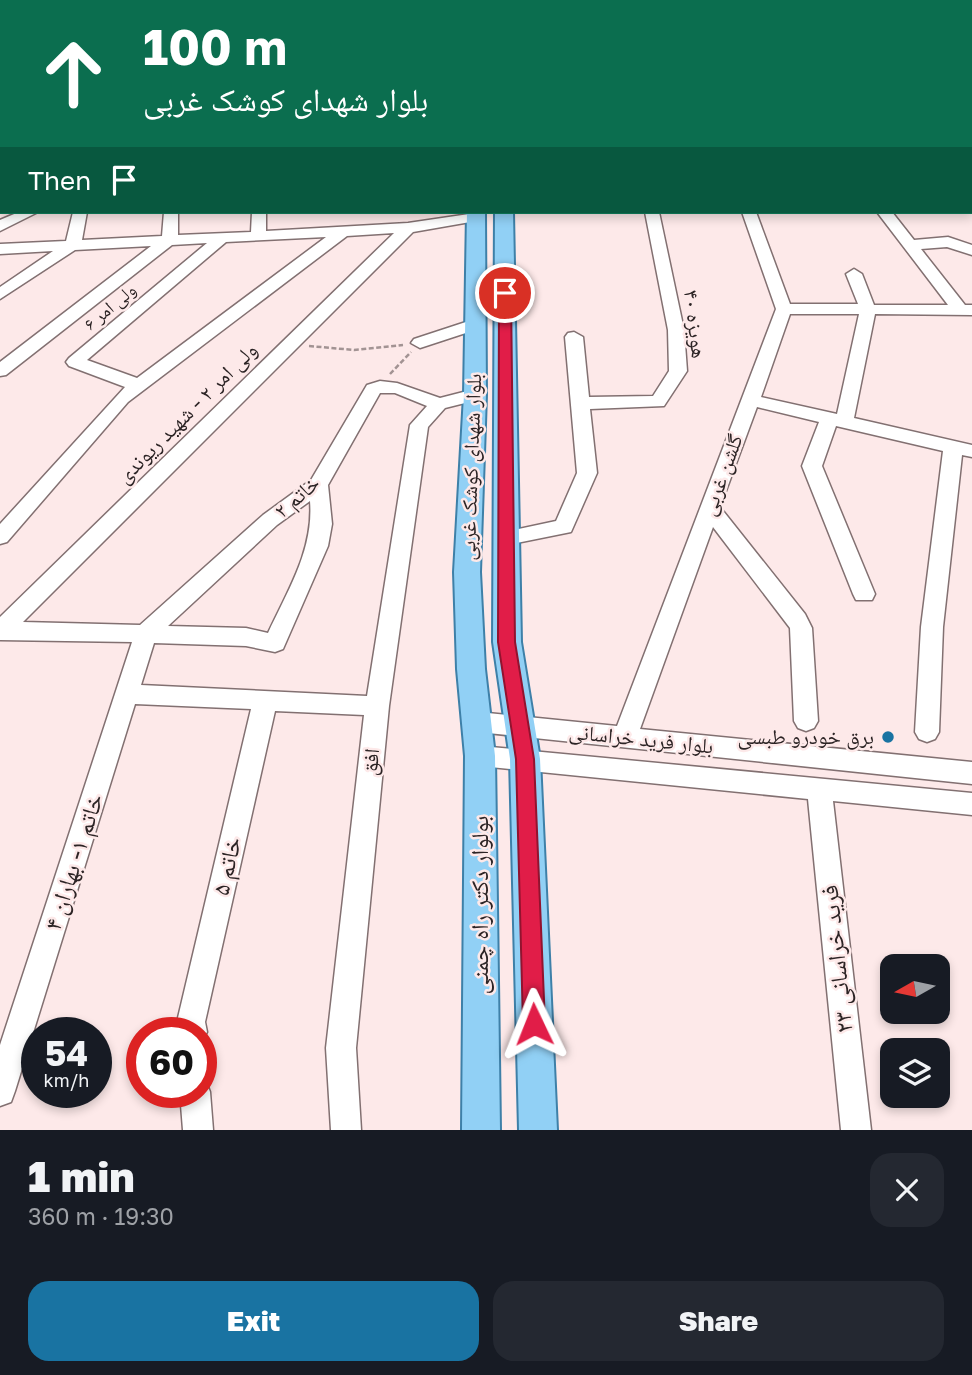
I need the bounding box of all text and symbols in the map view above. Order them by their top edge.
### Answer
text: 100 m [143,17,287,76]
icon: ahead [28,28,119,119]
text: بلوار شهدای کوشک غربی [143,80,428,118]
icon: arrive [105,161,143,199]
text: Then [28,165,91,196]
pin [475,263,535,323]
icon: arrive [486,274,524,312]
street label: ولی امر ۶ [79,278,141,335]
street label: هویزه ۴۰ [679,288,713,360]
street label: ولی امر ۲ - شهید ریوندی [110,336,263,489]
street label: بلوار شهدای کوشک غربی [454,373,487,561]
street label: گلشن غربی [694,430,749,519]
street label: خاتم ۲ [268,469,326,525]
street label: بلوار فرید خراسانی [568,717,715,760]
place label: برق خودرو طبسی [738,723,874,750]
marker: برق خودرو طبسی [880,729,896,745]
street label: افق [356,747,385,777]
street label: خاتم ۱- بهاران ۴ [37,790,111,934]
street label: بولوار دکتر راه چمنی [464,816,494,994]
street label: خاتم ۵ [205,834,249,898]
street label: فرید خراسانی ۲۳ [813,884,859,1035]
north arrow [880,954,950,1024]
map controls [880,954,950,1108]
position arrow [497,987,571,1061]
speed limit sign: 60 [126,1017,217,1108]
text: 54 [45,1032,88,1074]
button: layers [880,1038,950,1108]
text: km/h [44,1069,89,1091]
text: 1 min [28,1151,135,1201]
button: close [870,1153,944,1227]
text: 360 m · 19:30 [28,1202,174,1230]
button: Exit [28,1281,479,1361]
button: Share [493,1281,944,1361]

